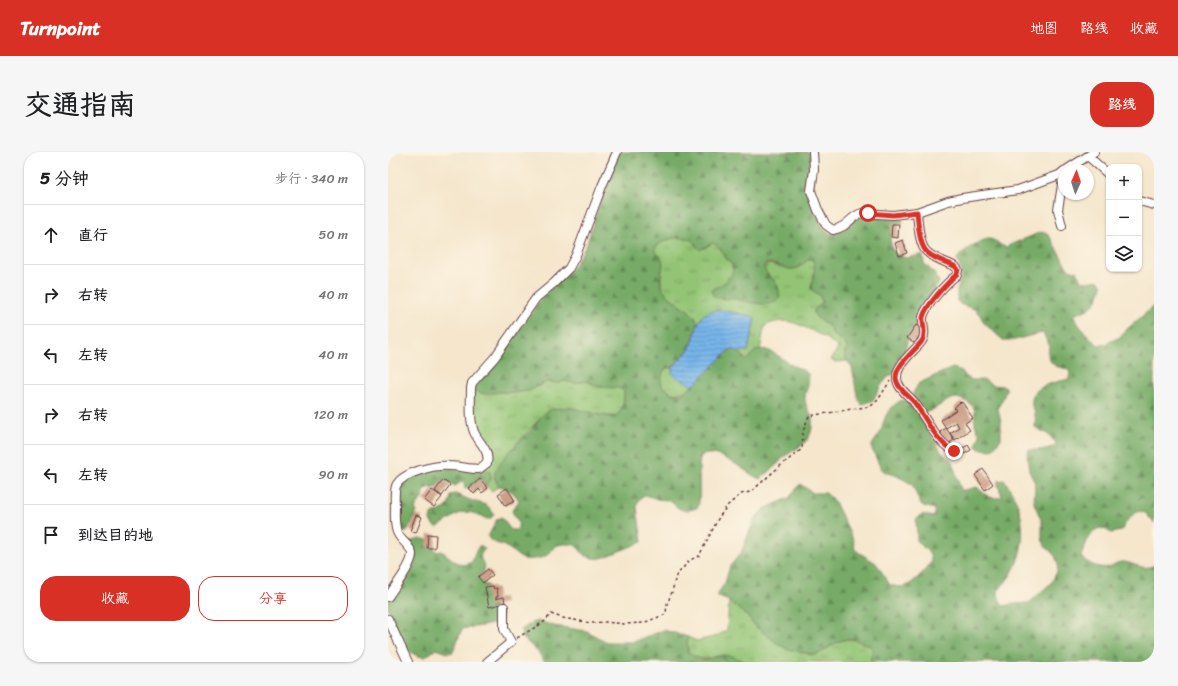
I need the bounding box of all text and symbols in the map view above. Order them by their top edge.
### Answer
text: Turnpoint [20,12,101,45]
text: 地图 [1030,16,1058,41]
text: 路线 [1080,16,1108,41]
text: 收藏 [1130,16,1158,41]
text: 交通指南 [24,80,136,129]
button: 路线 [1090,82,1154,127]
text: 5 分钟 [40,163,89,193]
north arrow [1058,164,1094,200]
map controls [1106,164,1142,272]
button: + [1106,164,1142,200]
text: 步行 · 340 m [275,167,348,190]
button: − [1106,200,1142,236]
route start [859,204,877,222]
text: 直行 [78,222,108,248]
text: 50 m [318,223,348,246]
icon: ahead [40,224,62,246]
button: layers [1106,236,1142,272]
text: 右转 [78,282,108,308]
text: 40 m [318,283,348,306]
icon: right [40,284,62,306]
text: 左转 [78,342,108,368]
text: 40 m [318,343,348,366]
icon: left [40,344,62,366]
text: 右转 [78,402,108,428]
text: 120 m [313,403,348,426]
icon: right [40,404,62,426]
route end [945,442,963,460]
text: 左转 [78,462,108,488]
text: 90 m [318,463,348,486]
icon: left [40,464,62,486]
text: 到达目的地 [78,522,153,548]
icon: arrive [40,524,62,546]
button: 收藏 [40,576,190,621]
button: 分享 [198,576,348,621]

